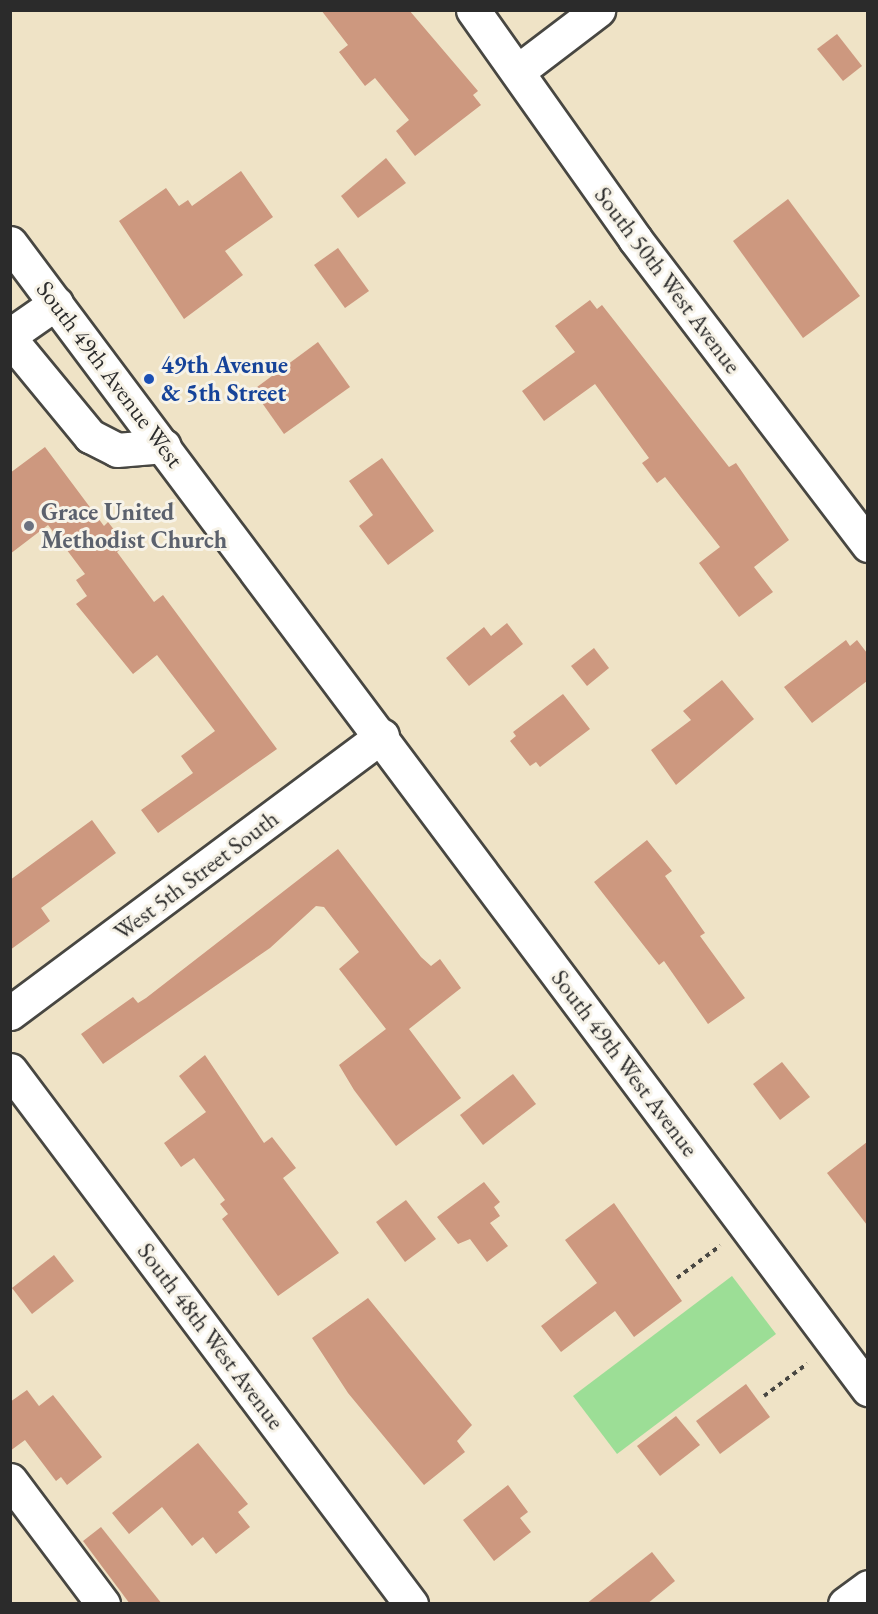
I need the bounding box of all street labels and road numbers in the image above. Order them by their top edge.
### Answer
street label: South 50th West Avenue [588,181,748,379]
street label: South 49th Avenue West [30,275,190,473]
street label: West 5th Street South [108,804,284,946]
street label: South 49th West Avenue [545,964,705,1162]
street label: South 48th West Avenue [131,1237,291,1435]

